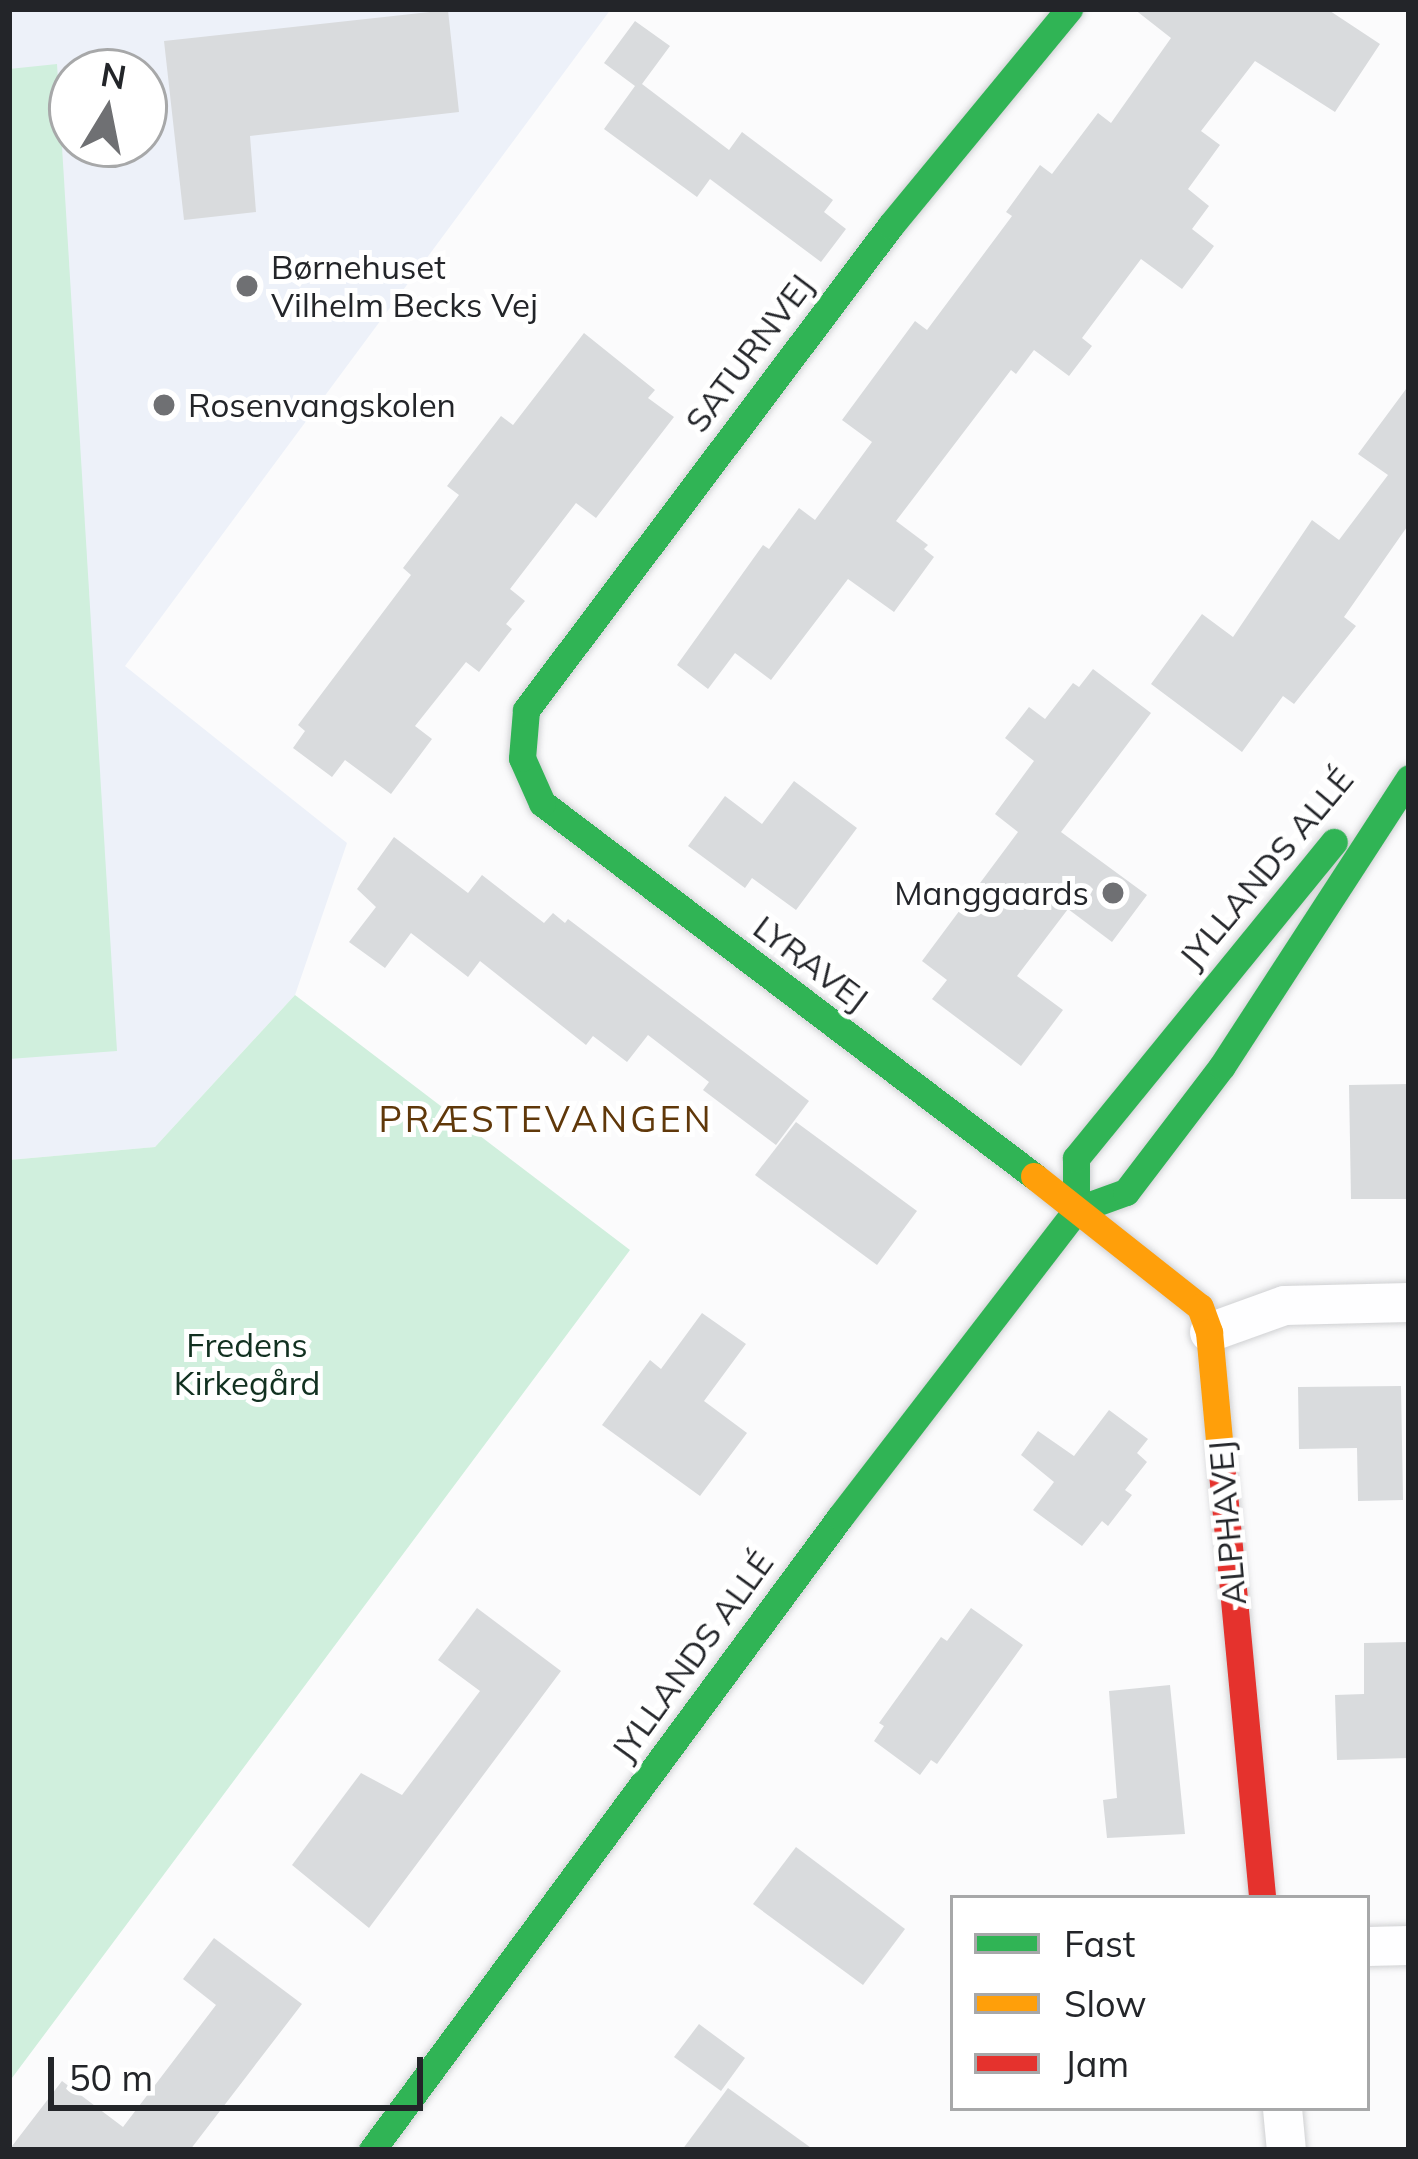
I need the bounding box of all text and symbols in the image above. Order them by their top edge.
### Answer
north arrow [48,48,168,168]
text: N [98,53,130,97]
place label: Børnehuset Vilhelm Becks Vej [271,247,538,325]
street label: SATURNVEJ [677,266,821,440]
marker: Børnehuset Vilhelm Becks Vej [234,273,260,299]
place label: Rosenvangskolen [188,385,456,425]
marker: Rosenvangskolen [151,392,177,418]
street label: JYLLANDS ALLÉ [1171,760,1361,976]
place label: Manggaards [894,873,1089,913]
marker: Manggaards [1100,880,1126,906]
street label: LYRAVEJ [746,907,876,1019]
district label: PRÆSTEVANGEN [378,1097,714,1141]
park label: Fredens Kirkegård [174,1325,320,1403]
street label: ALPHAVEJ [1200,1439,1254,1607]
street label: JYLLANDS ALLÉ [603,1544,781,1768]
legend [950,1895,1370,2111]
text: Fast [1064,1921,1135,1966]
text: Slow [1064,1981,1147,2026]
scale bar [54,2033,429,2107]
text: Jam [1064,2041,1129,2086]
text: 50 m [69,2055,153,2100]

